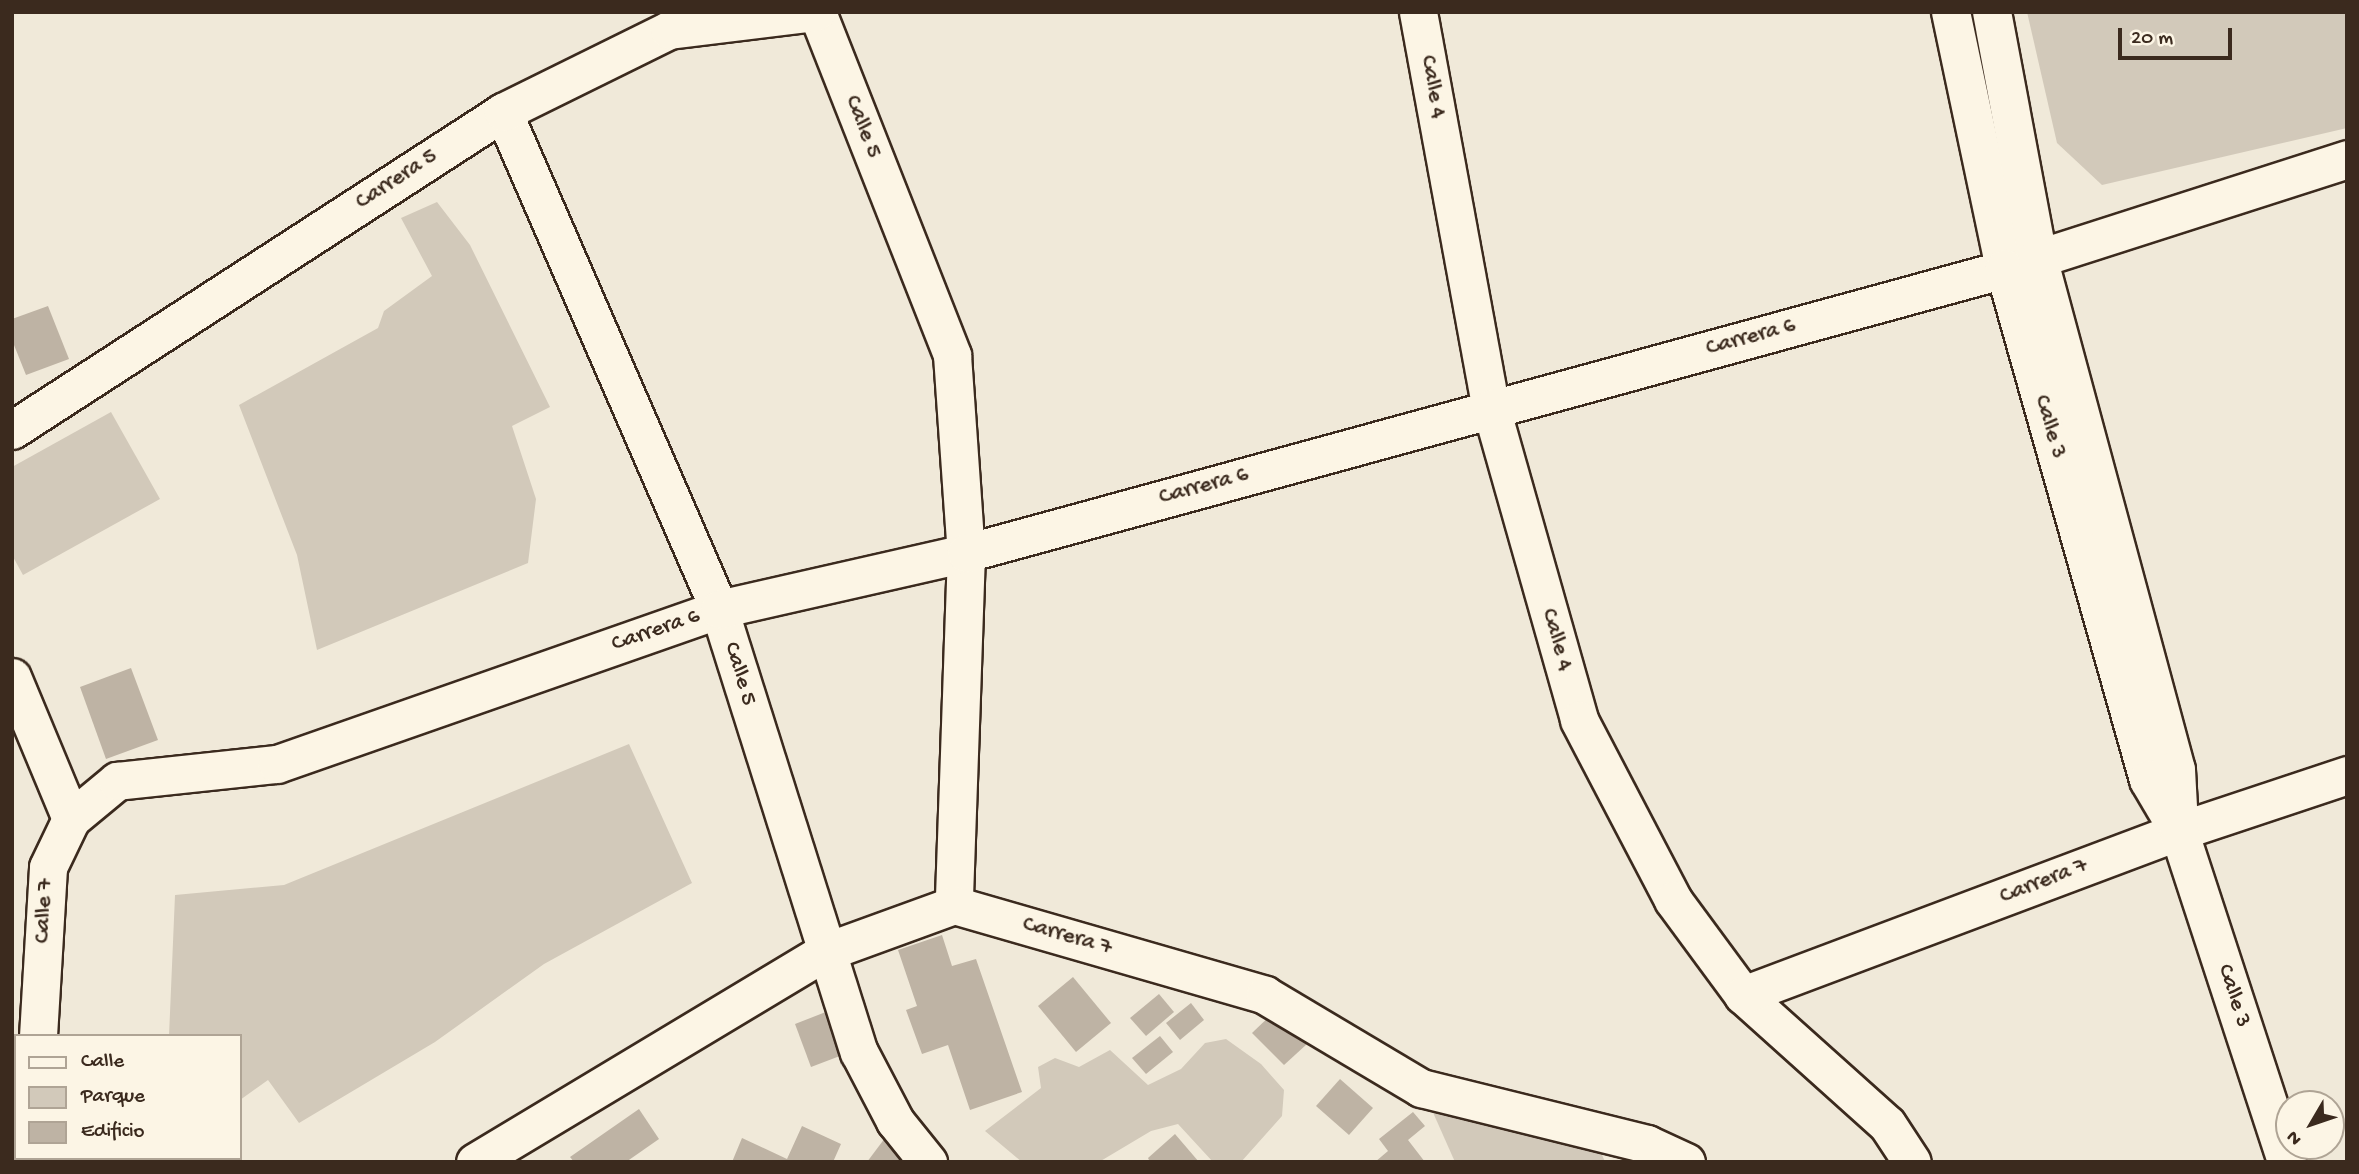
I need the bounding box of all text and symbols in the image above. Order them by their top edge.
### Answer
scale bar [2121,14,2235,58]
text: 20 m [2131,27,2173,52]
street label: Calle 4 [1413,53,1451,121]
street label: Calle 5 [838,92,886,162]
street label: Carrera 5 [351,143,443,217]
street label: Carrera 6 [1703,313,1799,363]
street label: Calle 3 [2027,392,2071,462]
street label: Carrera 6 [1156,462,1252,512]
street label: Carrera 6 [608,603,704,659]
street label: Calle 4 [1534,606,1578,674]
street label: Calle 5 [716,639,762,709]
street label: Carrera 7 [1996,853,2092,911]
street label: Calle 7 [30,878,60,944]
street label: Carrera 7 [1019,911,1115,963]
street label: Calle 3 [2210,961,2256,1031]
legend [14,1034,242,1160]
text: Calle [81,1050,124,1075]
text: Parque [81,1085,145,1110]
north arrow [2275,1090,2345,1160]
text: Edificio [81,1120,145,1145]
text: N [2282,1125,2308,1149]

